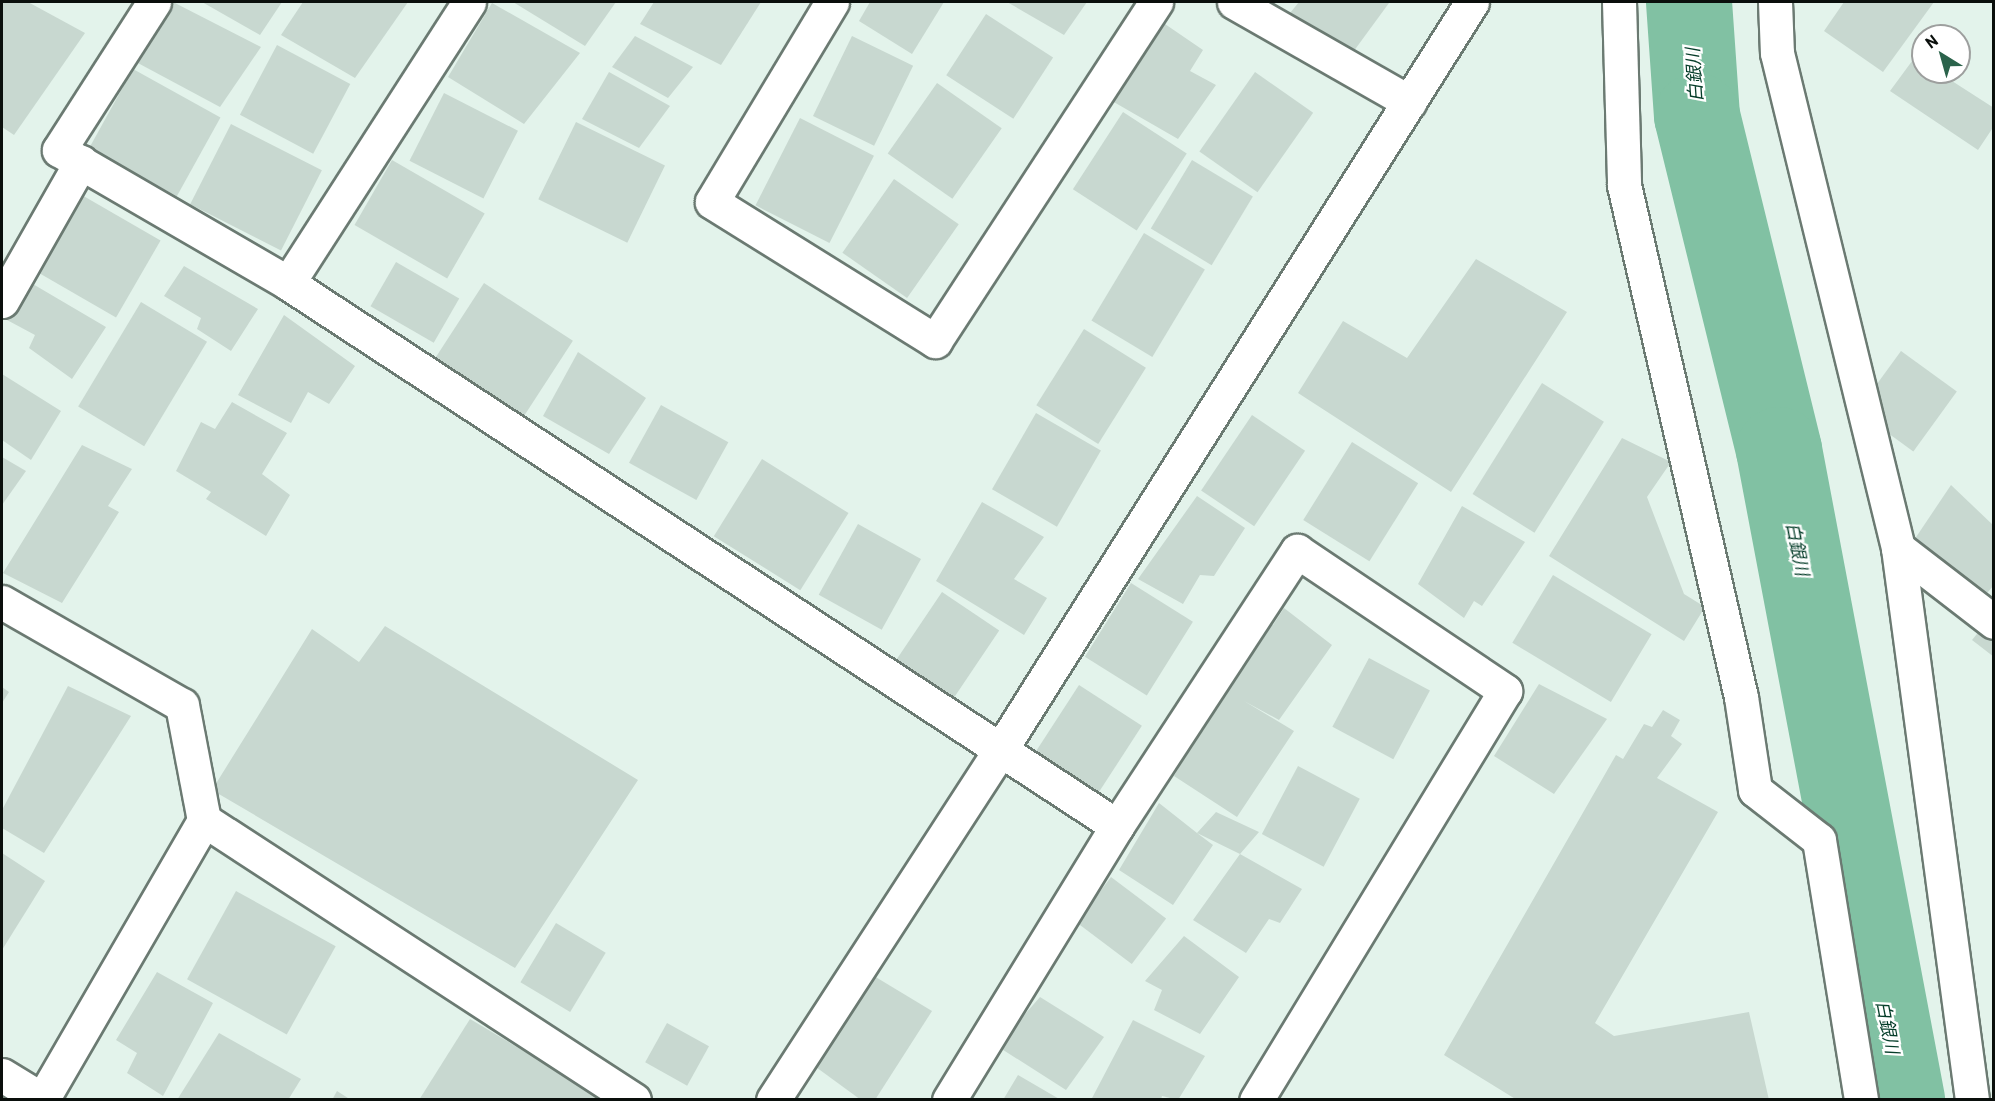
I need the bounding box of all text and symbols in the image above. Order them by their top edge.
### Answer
north arrow [1911,24,1971,84]
text: N [1921,30,1941,52]
water label: 白銀川 [1681,47,1707,103]
water label: 白銀川 [1782,520,1814,578]
water label: 白銀川 [1872,998,1904,1056]

